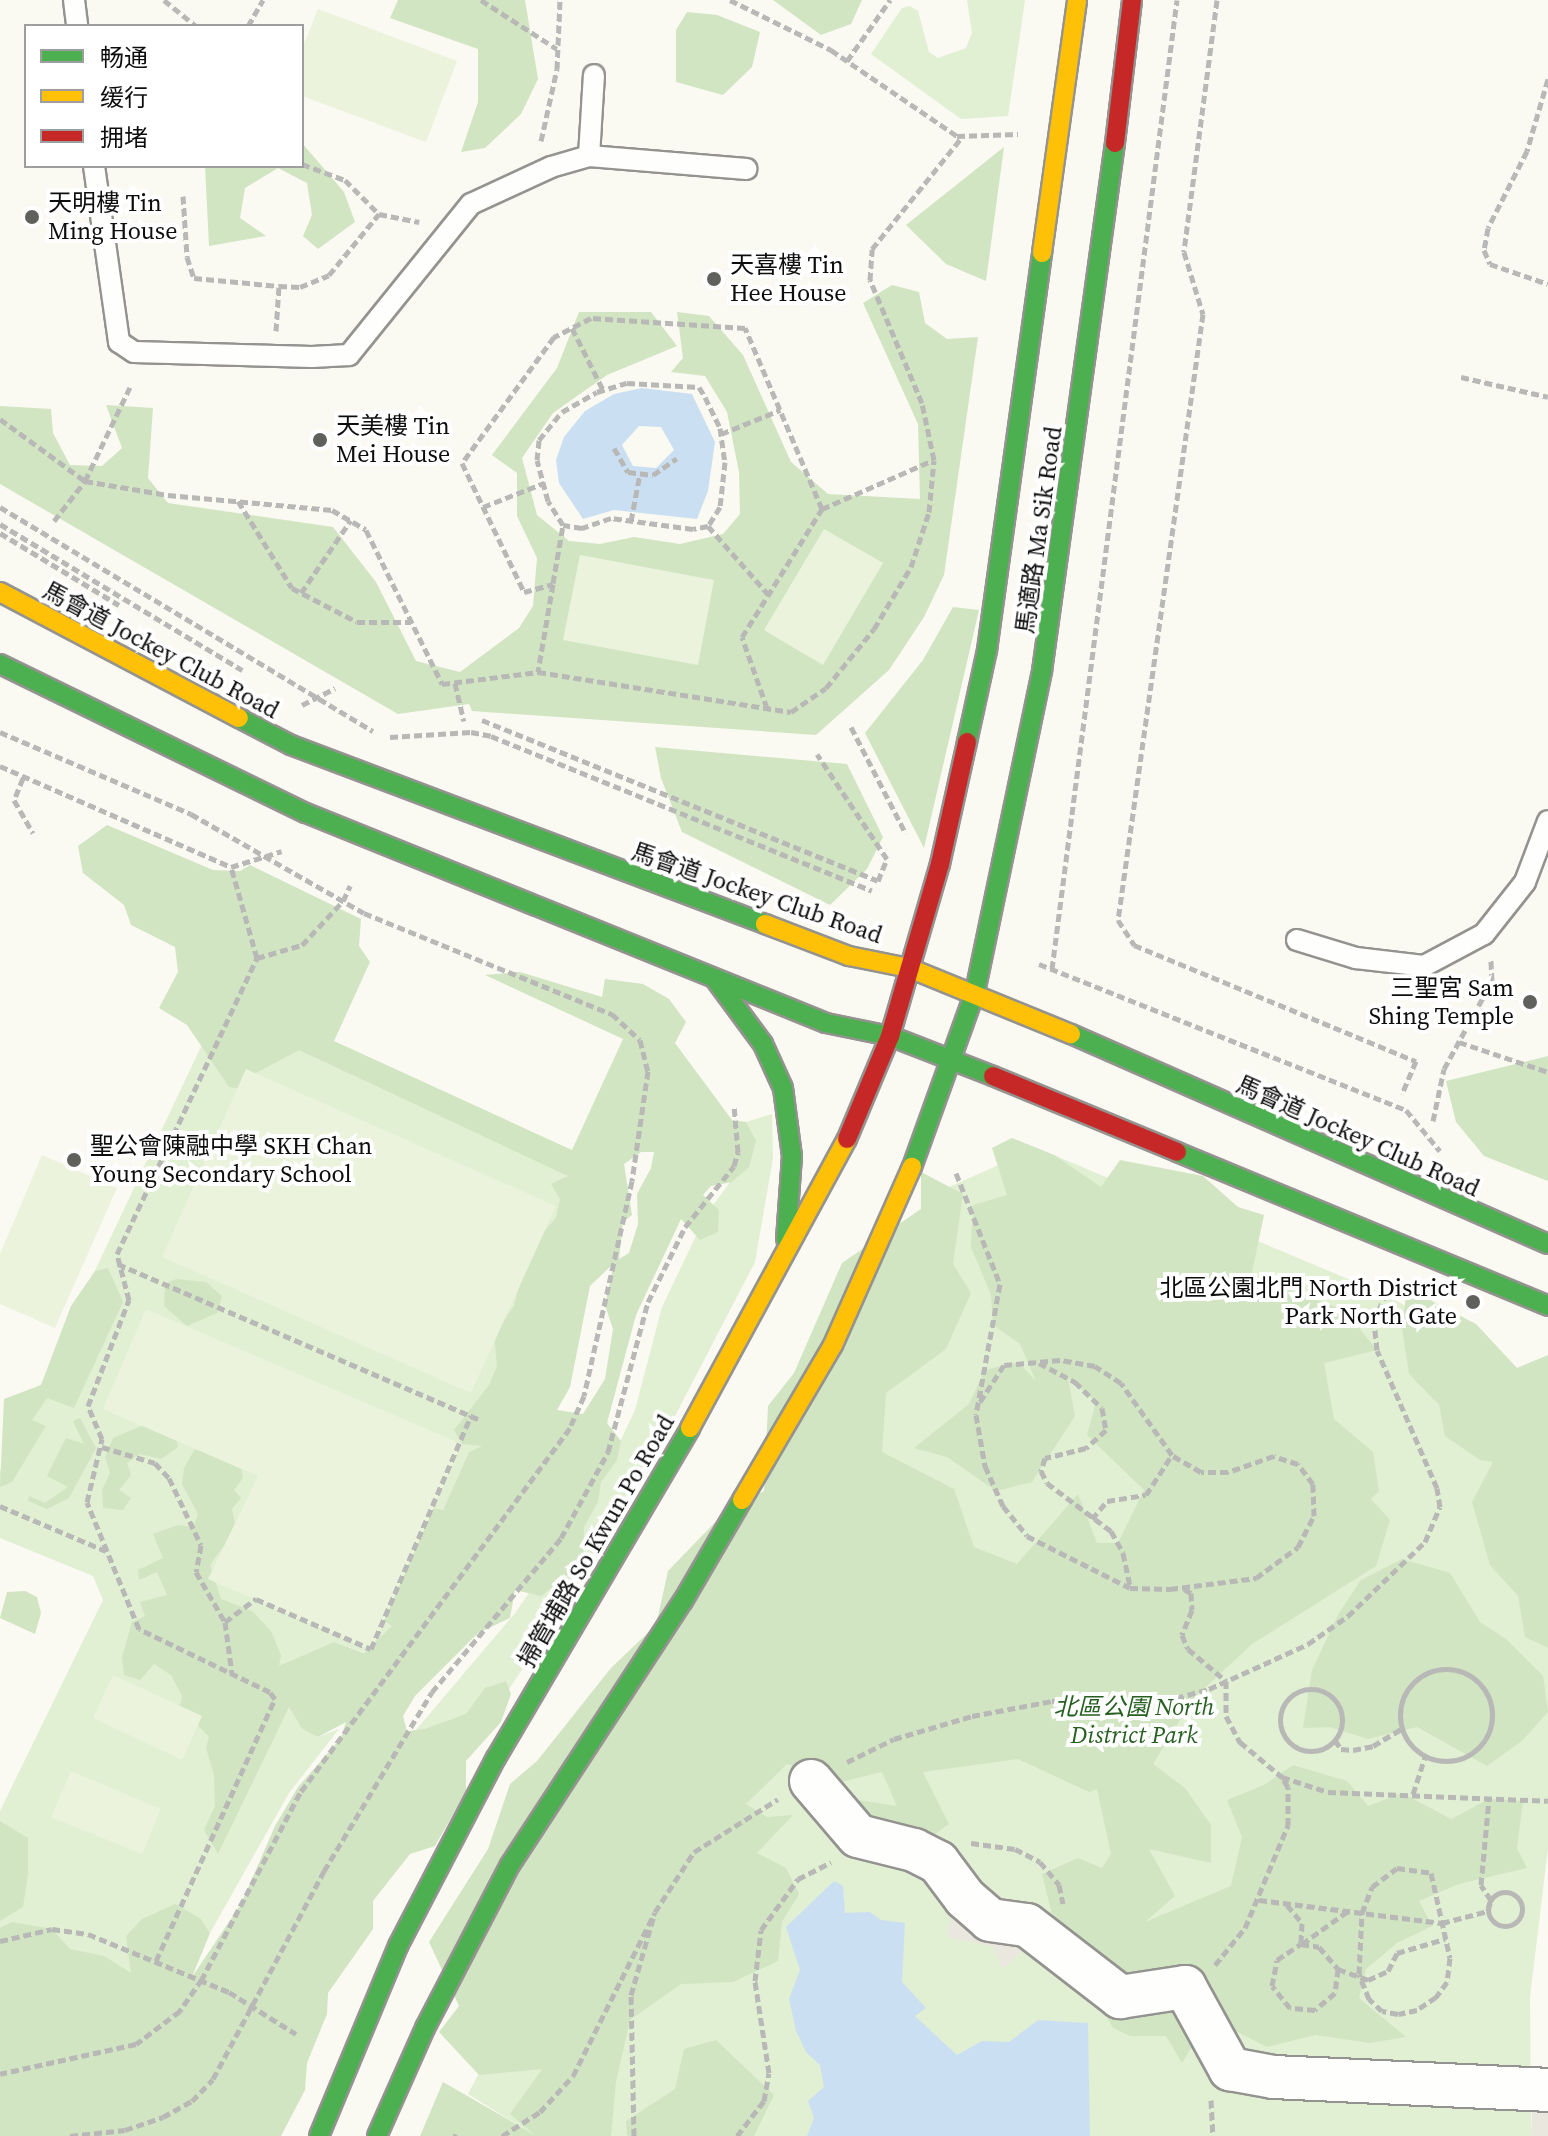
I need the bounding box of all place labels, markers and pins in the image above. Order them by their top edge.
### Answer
place label: 天明樓 Tin Ming House [48,189,177,245]
marker: 天明樓 Tin Ming House [23,208,41,226]
place label: 天喜樓 Tin Hee House [730,251,847,307]
marker: 天喜樓 Tin Hee House [705,270,723,288]
place label: 天美樓 Tin Mei House [336,412,450,468]
marker: 天美樓 Tin Mei House [311,431,329,449]
place label: 三聖宮 Sam Shing Temple [1368,974,1514,1030]
marker: 三聖宮 Sam Shing Temple [1521,993,1539,1011]
place label: 聖公會陳融中學 SKH Chan Young Secondary School [90,1132,372,1188]
marker: 聖公會陳融中學 SKH Chan Young Secondary School [65,1151,83,1169]
place label: 北區公園北門 North District Park North Gate [1159,1274,1457,1330]
marker: 北區公園北門 North District Park North Gate [1464,1293,1482,1311]

